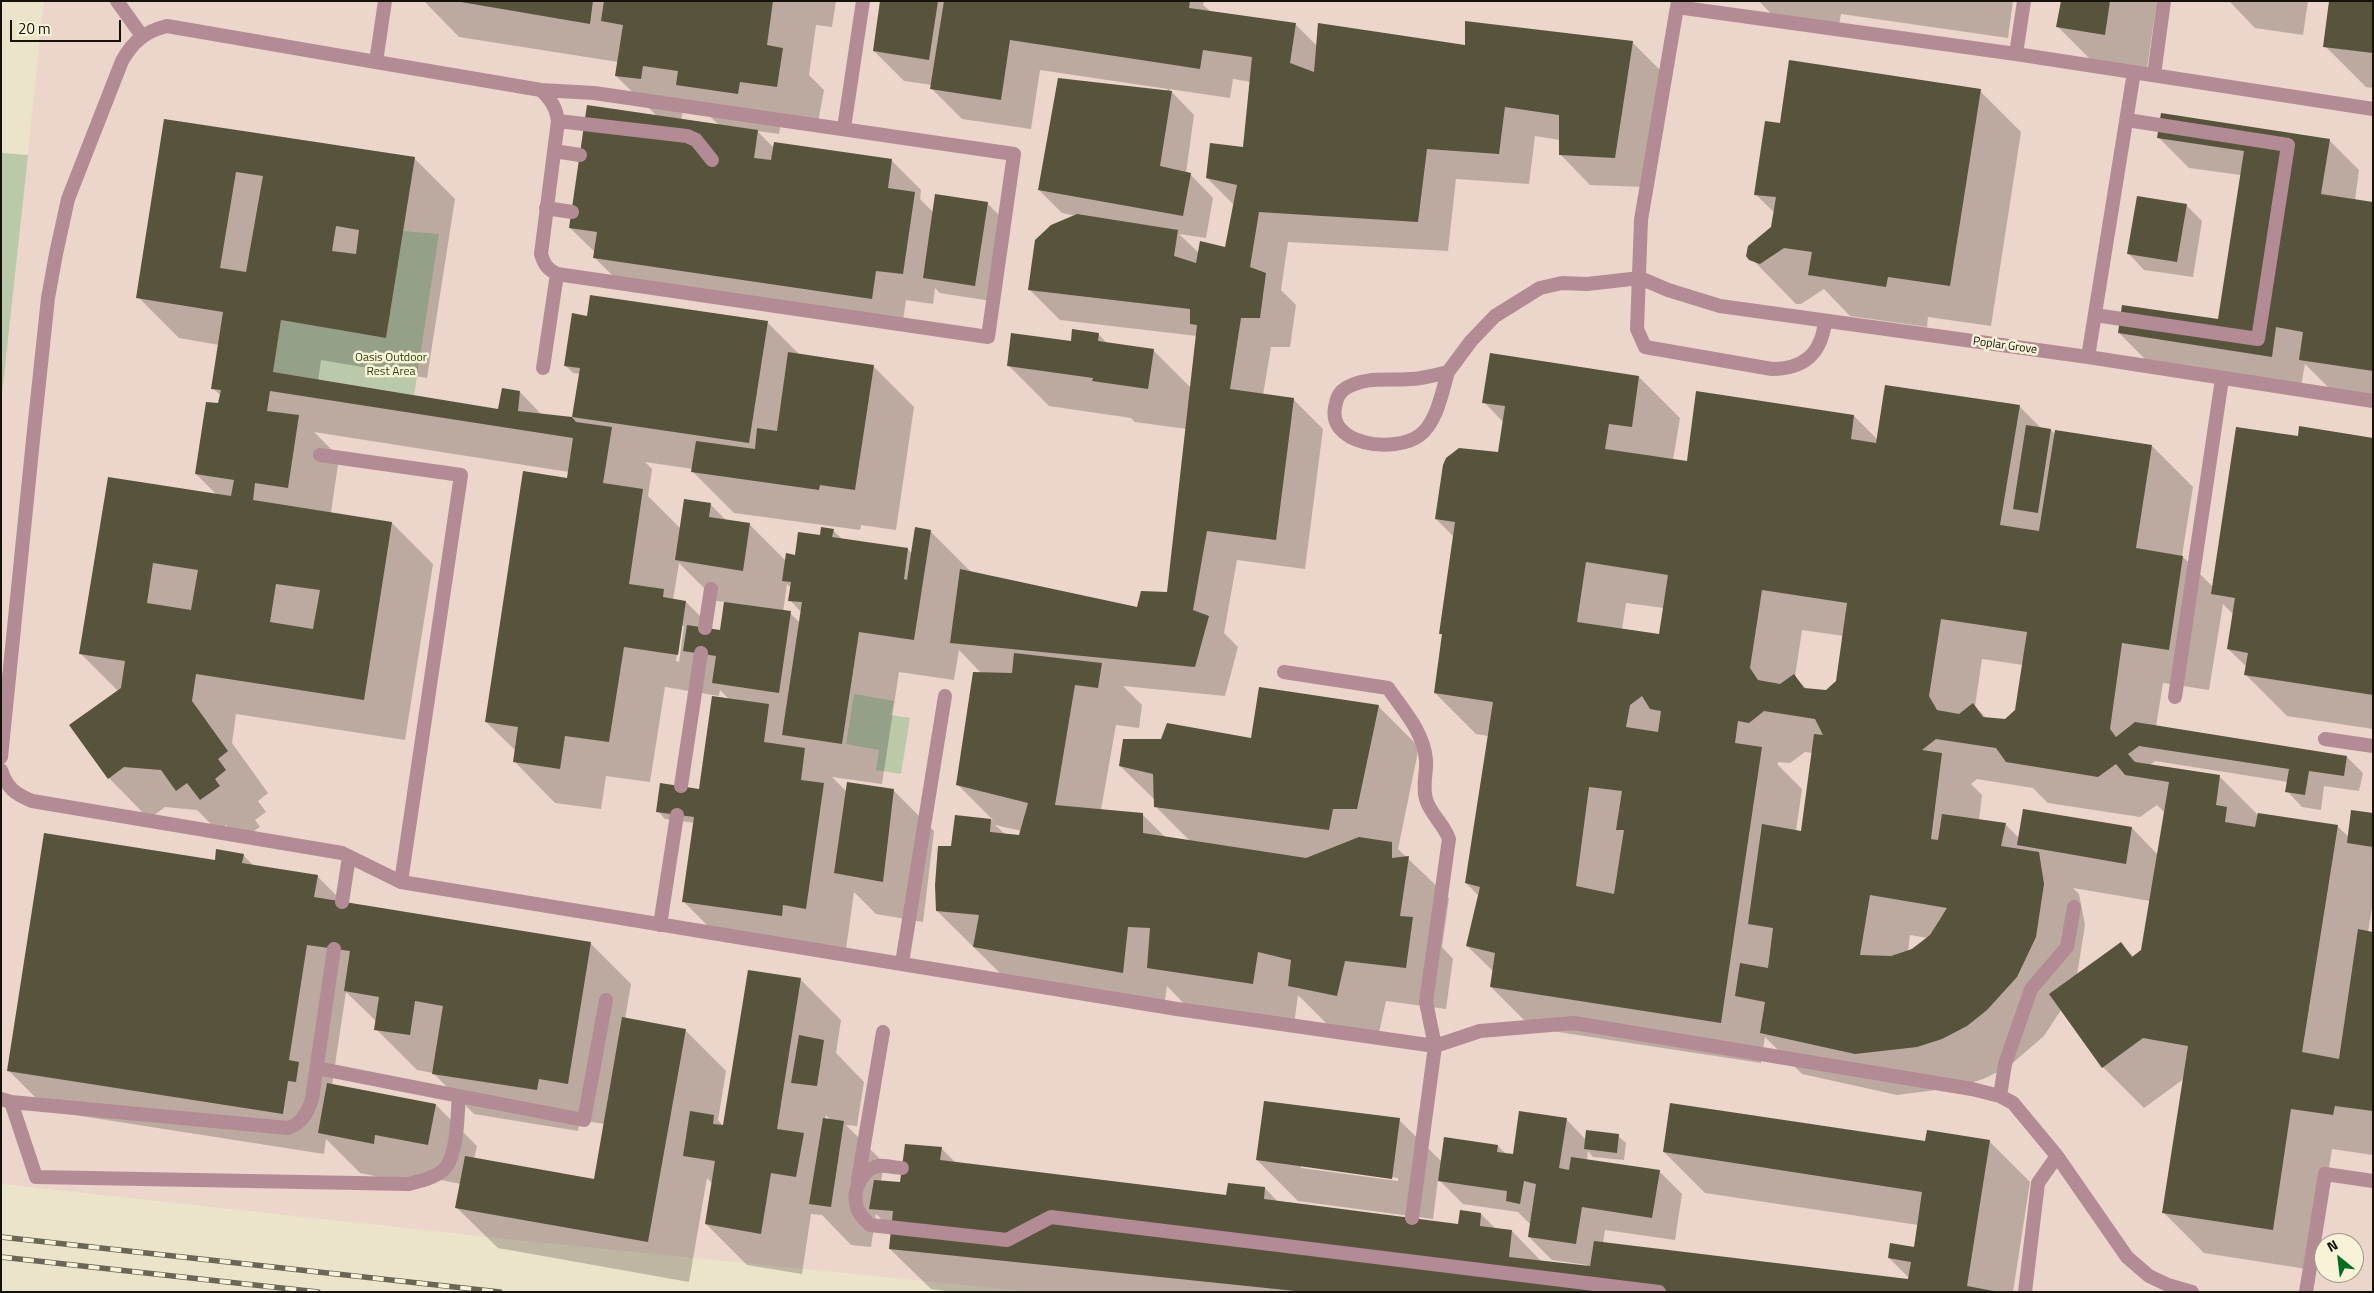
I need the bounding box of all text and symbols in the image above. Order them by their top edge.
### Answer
scale bar [12,10,124,42]
text: 20 m [18,17,51,40]
street label: Poplar Grove [1972,334,2038,358]
park label: Oasis Outdoor Rest Area [355,351,427,379]
north arrow [2314,1233,2364,1283]
text: N [2323,1234,2341,1257]

